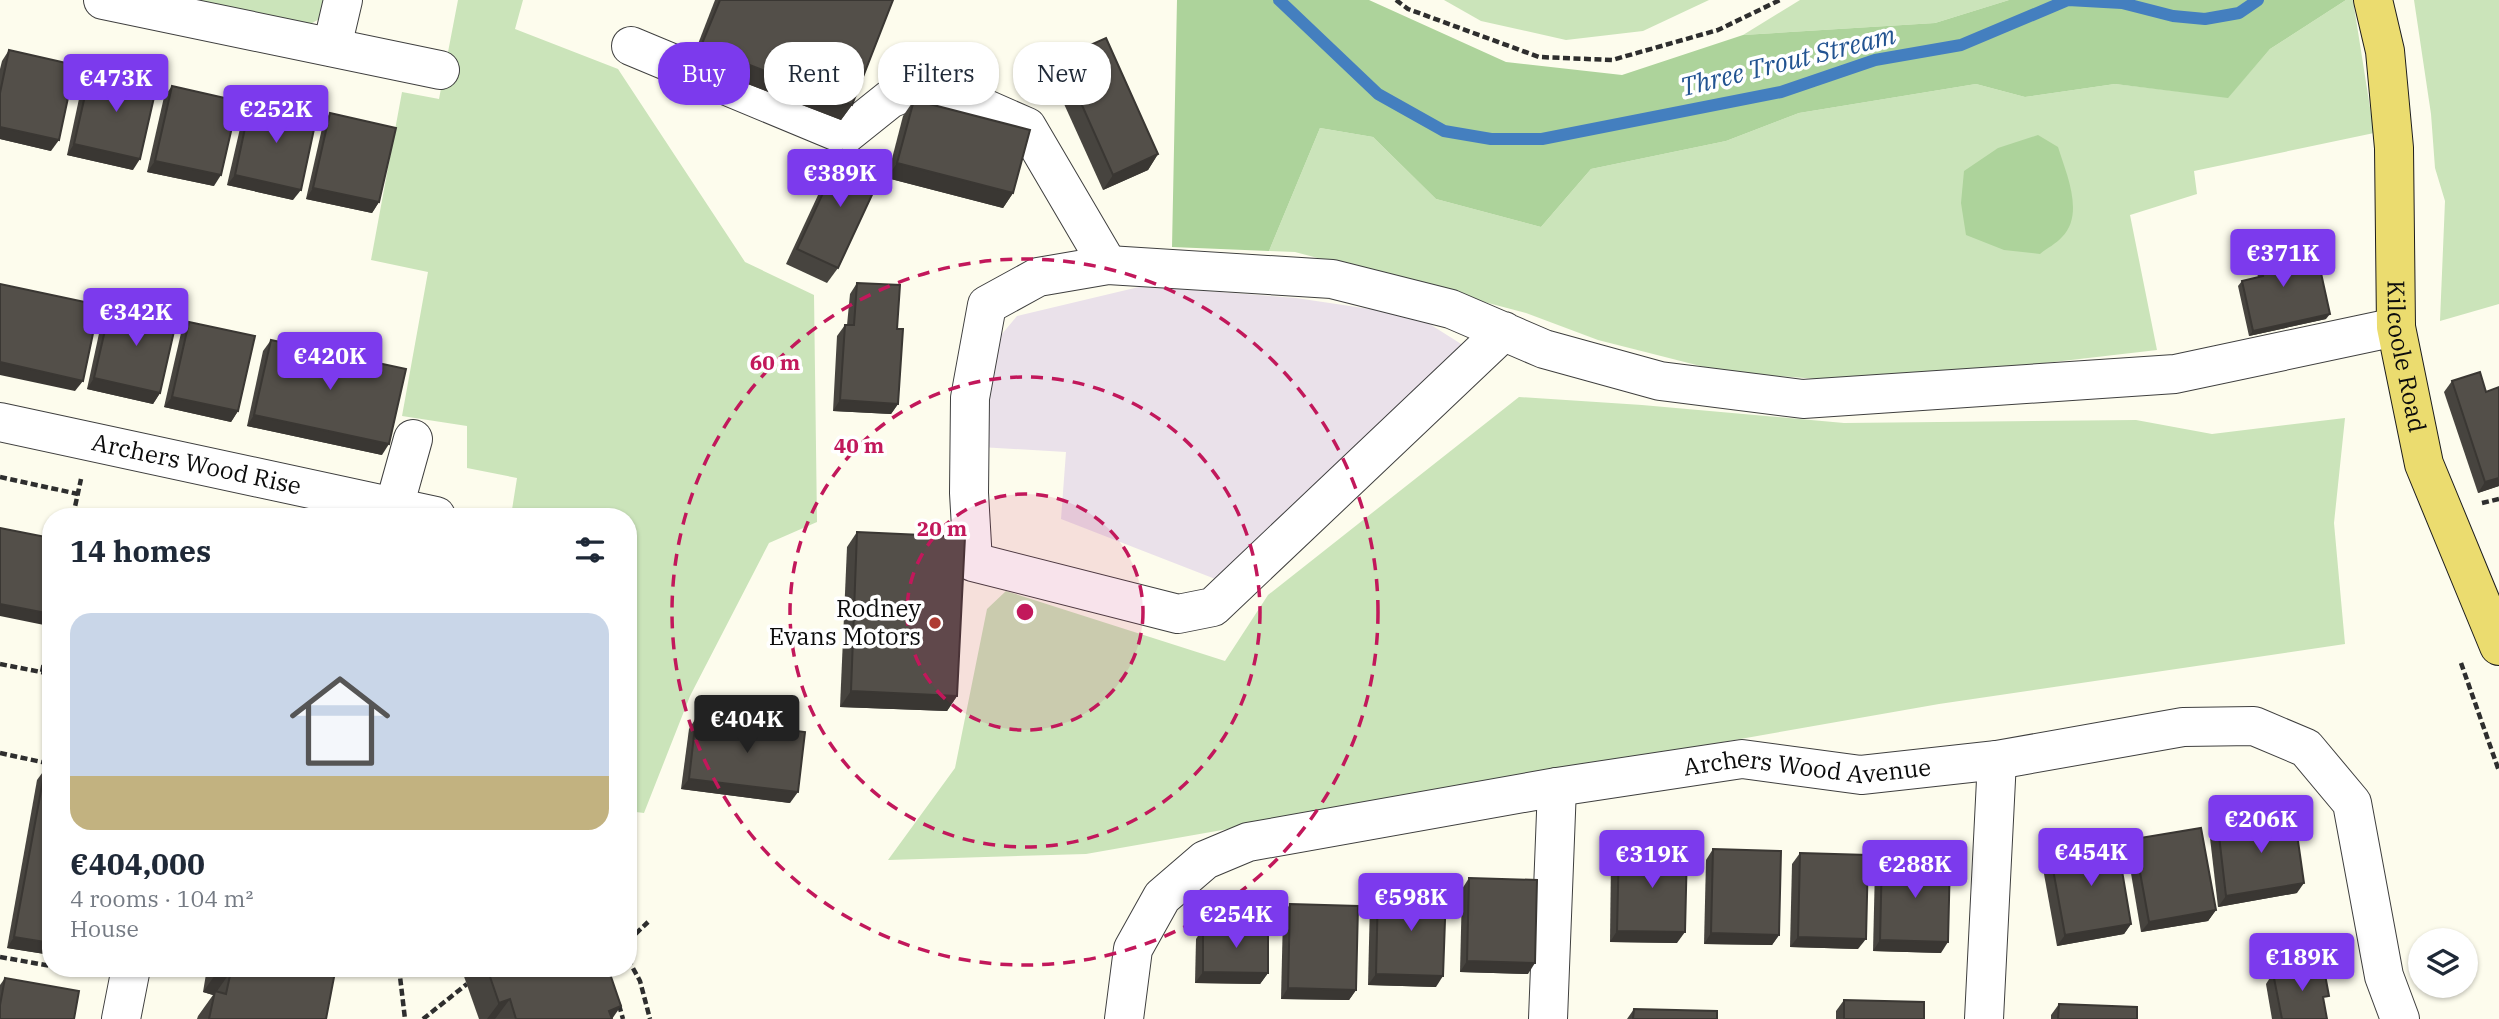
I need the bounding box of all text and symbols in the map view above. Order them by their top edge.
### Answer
water label: Three Trout Stream [1676,17,1899,103]
chip: Buy [658,42,750,105]
chip: Rent [764,42,864,105]
chip: Filters [878,42,999,105]
chip: New [1013,42,1111,105]
pin: €473K [67,54,165,114]
text: €473K [79,62,153,92]
pin: €252K [227,86,325,145]
text: €252K [239,93,313,123]
pin: €389K [791,150,889,209]
text: €389K [803,157,877,187]
pin: €371K [2234,230,2332,289]
text: €371K [2246,237,2320,267]
street label: Kilcoole Road [2380,280,2434,435]
pin: €342K [87,288,185,348]
text: €342K [99,296,173,326]
pin: €420K [281,332,379,392]
text: €420K [293,340,367,370]
text: 60 m [750,348,800,376]
street label: Archers Wood Rise [89,425,304,502]
text: 40 m [834,431,884,459]
text: 20 m [917,514,967,542]
text: 14 homes [70,531,211,570]
icon: filters [571,531,609,569]
place label: Rodney Evans Motors [769,592,921,652]
centre of rings [1013,600,1037,624]
marker: Rodney Evans Motors [927,615,943,631]
icon: home [277,658,403,784]
pin: €404K [698,696,796,755]
text: €404K [710,703,784,733]
street label: Archers Wood Avenue [1681,742,1933,790]
pin: €206K [2212,796,2310,855]
text: €206K [2224,803,2298,833]
pin: €454K [2042,828,2140,888]
pin: €319K [1603,830,1701,890]
text: €454K [2054,836,2128,866]
text: €319K [1615,838,1689,868]
pin: €288K [1866,841,1964,900]
text: €404,000 [70,844,205,883]
text: €288K [1878,848,1952,878]
pin: €598K [1362,874,1460,933]
text: €598K [1374,881,1448,911]
text: 4 rooms · 104 m² [70,883,253,913]
pin: €254K [1187,890,1285,950]
text: €254K [1199,898,1273,928]
text: House [70,913,139,943]
map controls [2408,928,2478,998]
button: layers [2408,928,2478,998]
pin: €189K [2253,934,2351,993]
text: €189K [2265,941,2339,971]

